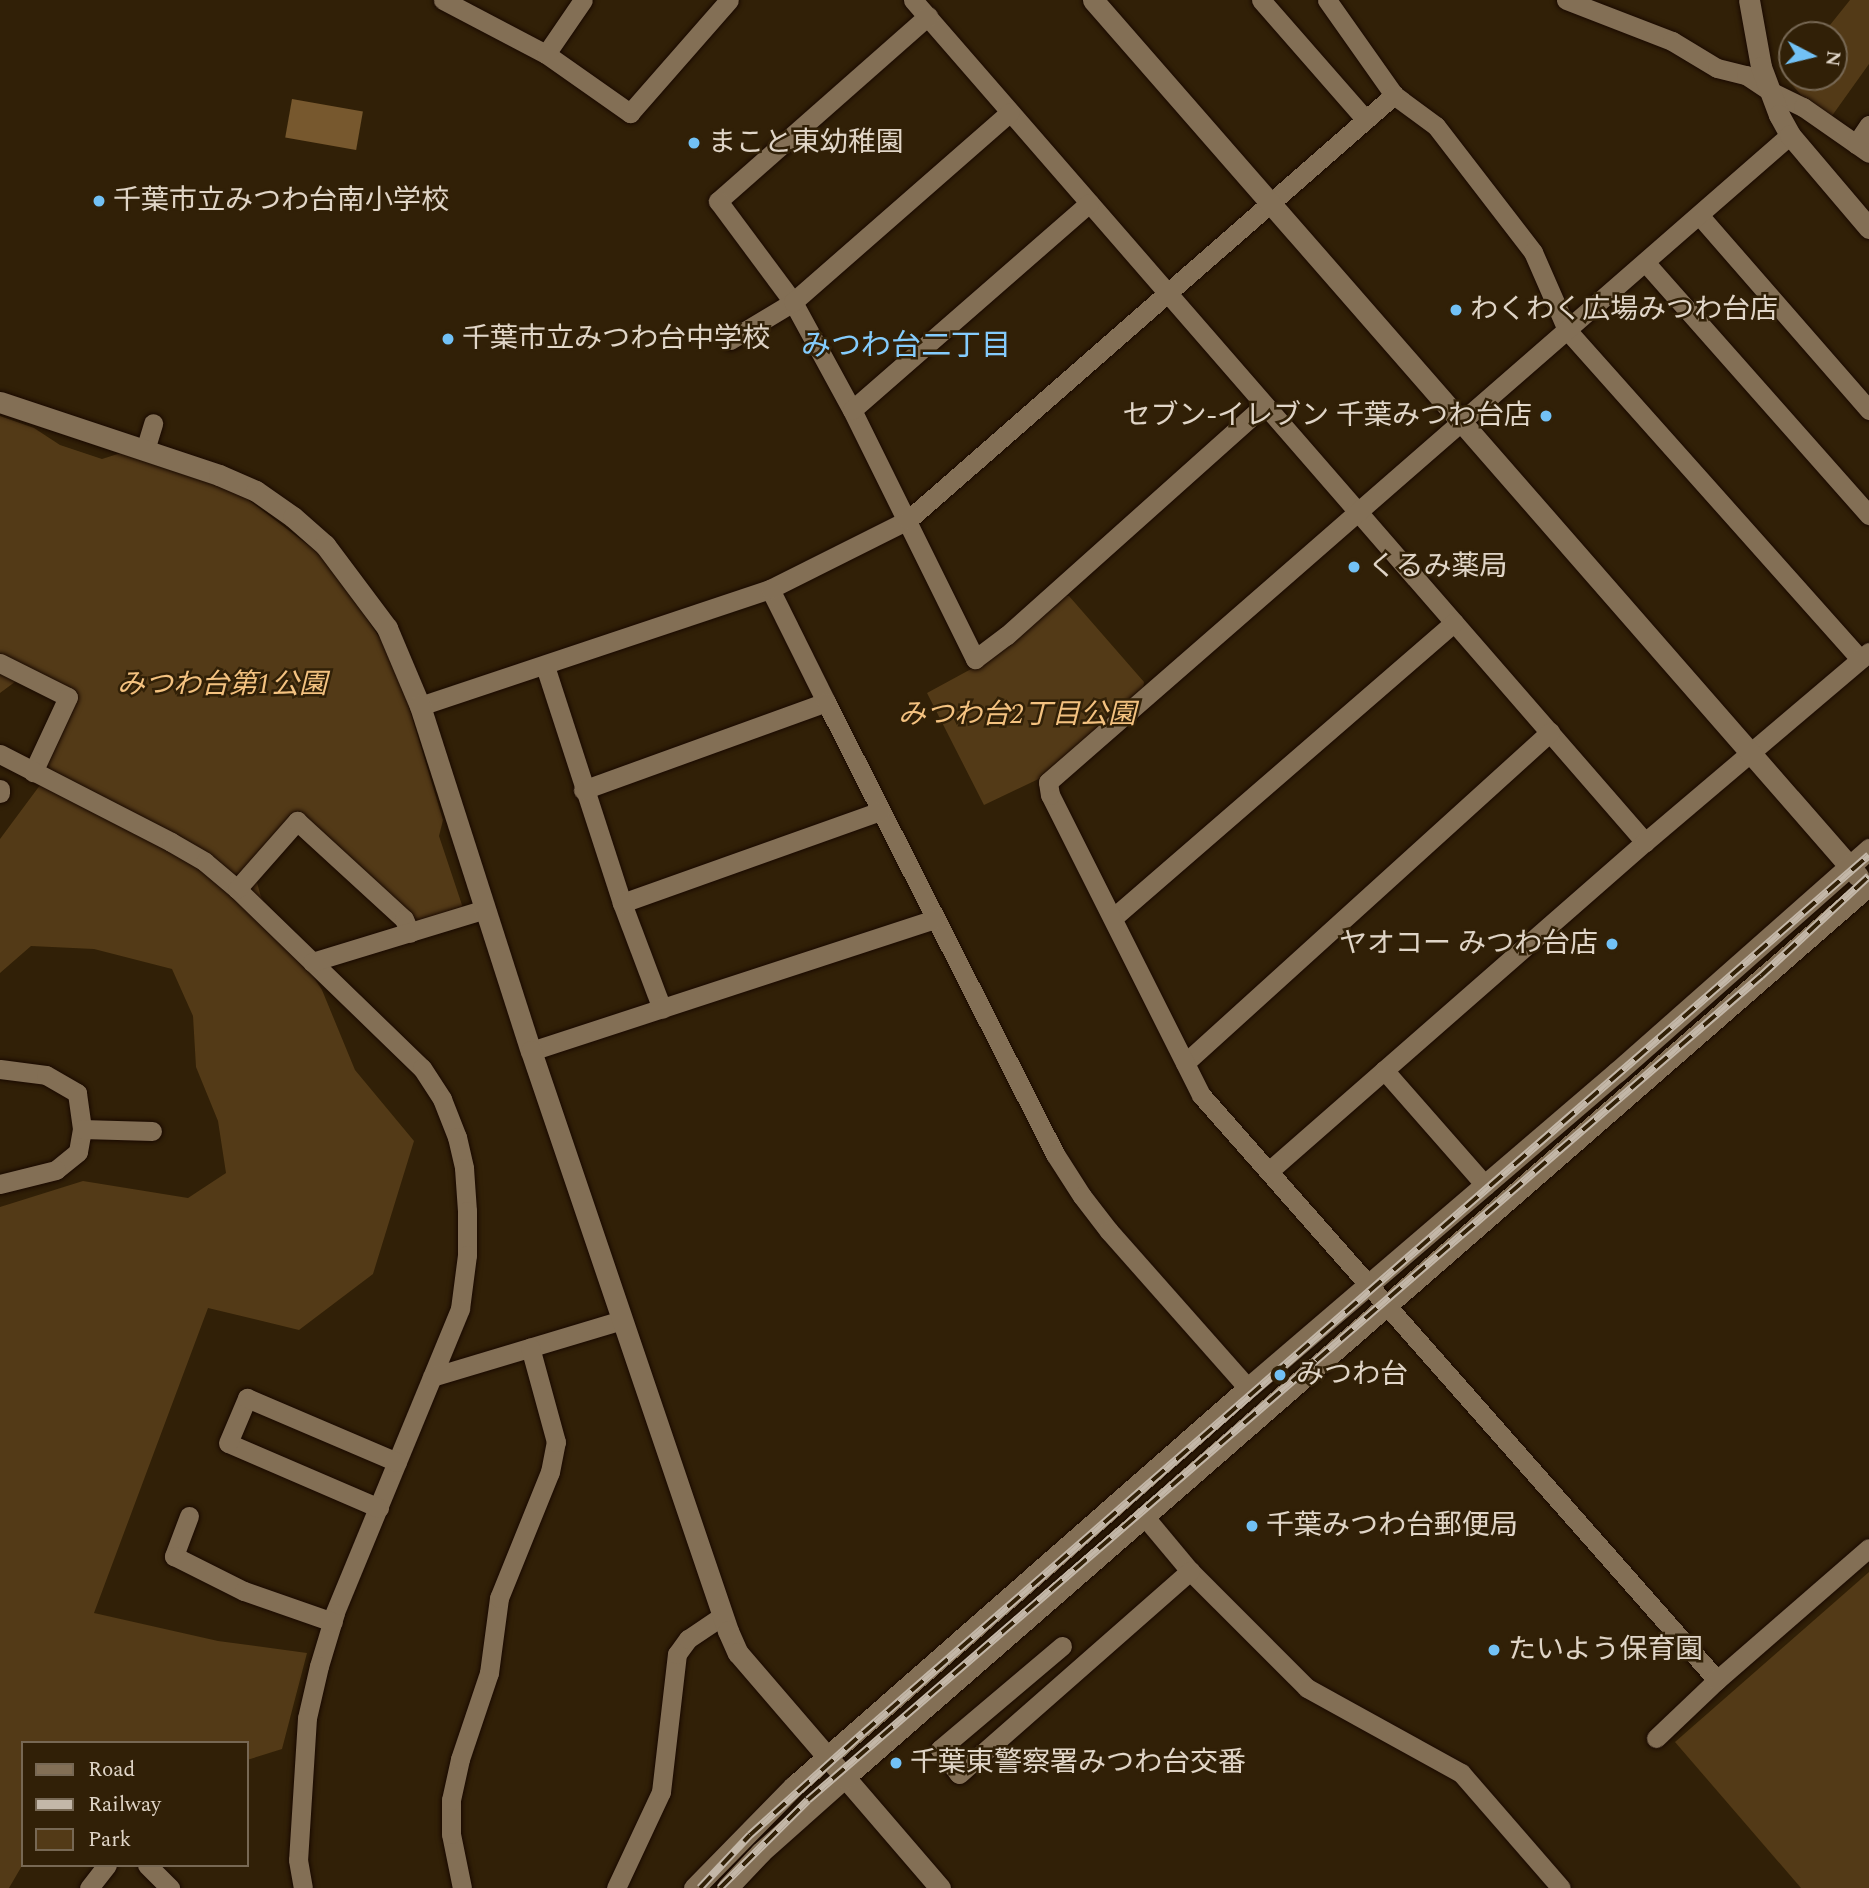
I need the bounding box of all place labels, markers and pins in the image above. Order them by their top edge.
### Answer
place label: まこと東幼稚園 [708,126,904,160]
marker: まこと東幼稚園 [686,135,702,151]
place label: 千葉市立みつわ台南小学校 [113,184,449,218]
marker: 千葉市立みつわ台南小学校 [91,193,107,209]
place label: わくわく広場みつわ台店 [1470,293,1778,327]
marker: わくわく広場みつわ台店 [1448,302,1464,318]
place label: 千葉市立みつわ台中学校 [462,322,770,356]
marker: 千葉市立みつわ台中学校 [440,331,456,347]
place label: セブン-イレブン 千葉みつわ台店 [1123,399,1532,433]
marker: セブン-イレブン 千葉みつわ台店 [1538,408,1554,424]
place label: くるみ薬局 [1368,550,1508,584]
marker: くるみ薬局 [1346,559,1362,575]
place label: ヤオコー みつわ台店 [1339,927,1598,961]
marker: ヤオコー みつわ台店 [1604,936,1620,952]
place label: みつわ台 [1296,1358,1408,1392]
marker: みつわ台 [1270,1365,1290,1385]
place label: 千葉みつわ台郵便局 [1266,1509,1518,1543]
marker: 千葉みつわ台郵便局 [1244,1518,1260,1534]
place label: たいよう保育園 [1508,1633,1704,1667]
marker: たいよう保育園 [1486,1642,1502,1658]
place label: 千葉東警察署みつわ台交番 [910,1746,1246,1780]
marker: 千葉東警察署みつわ台交番 [888,1755,904,1771]

